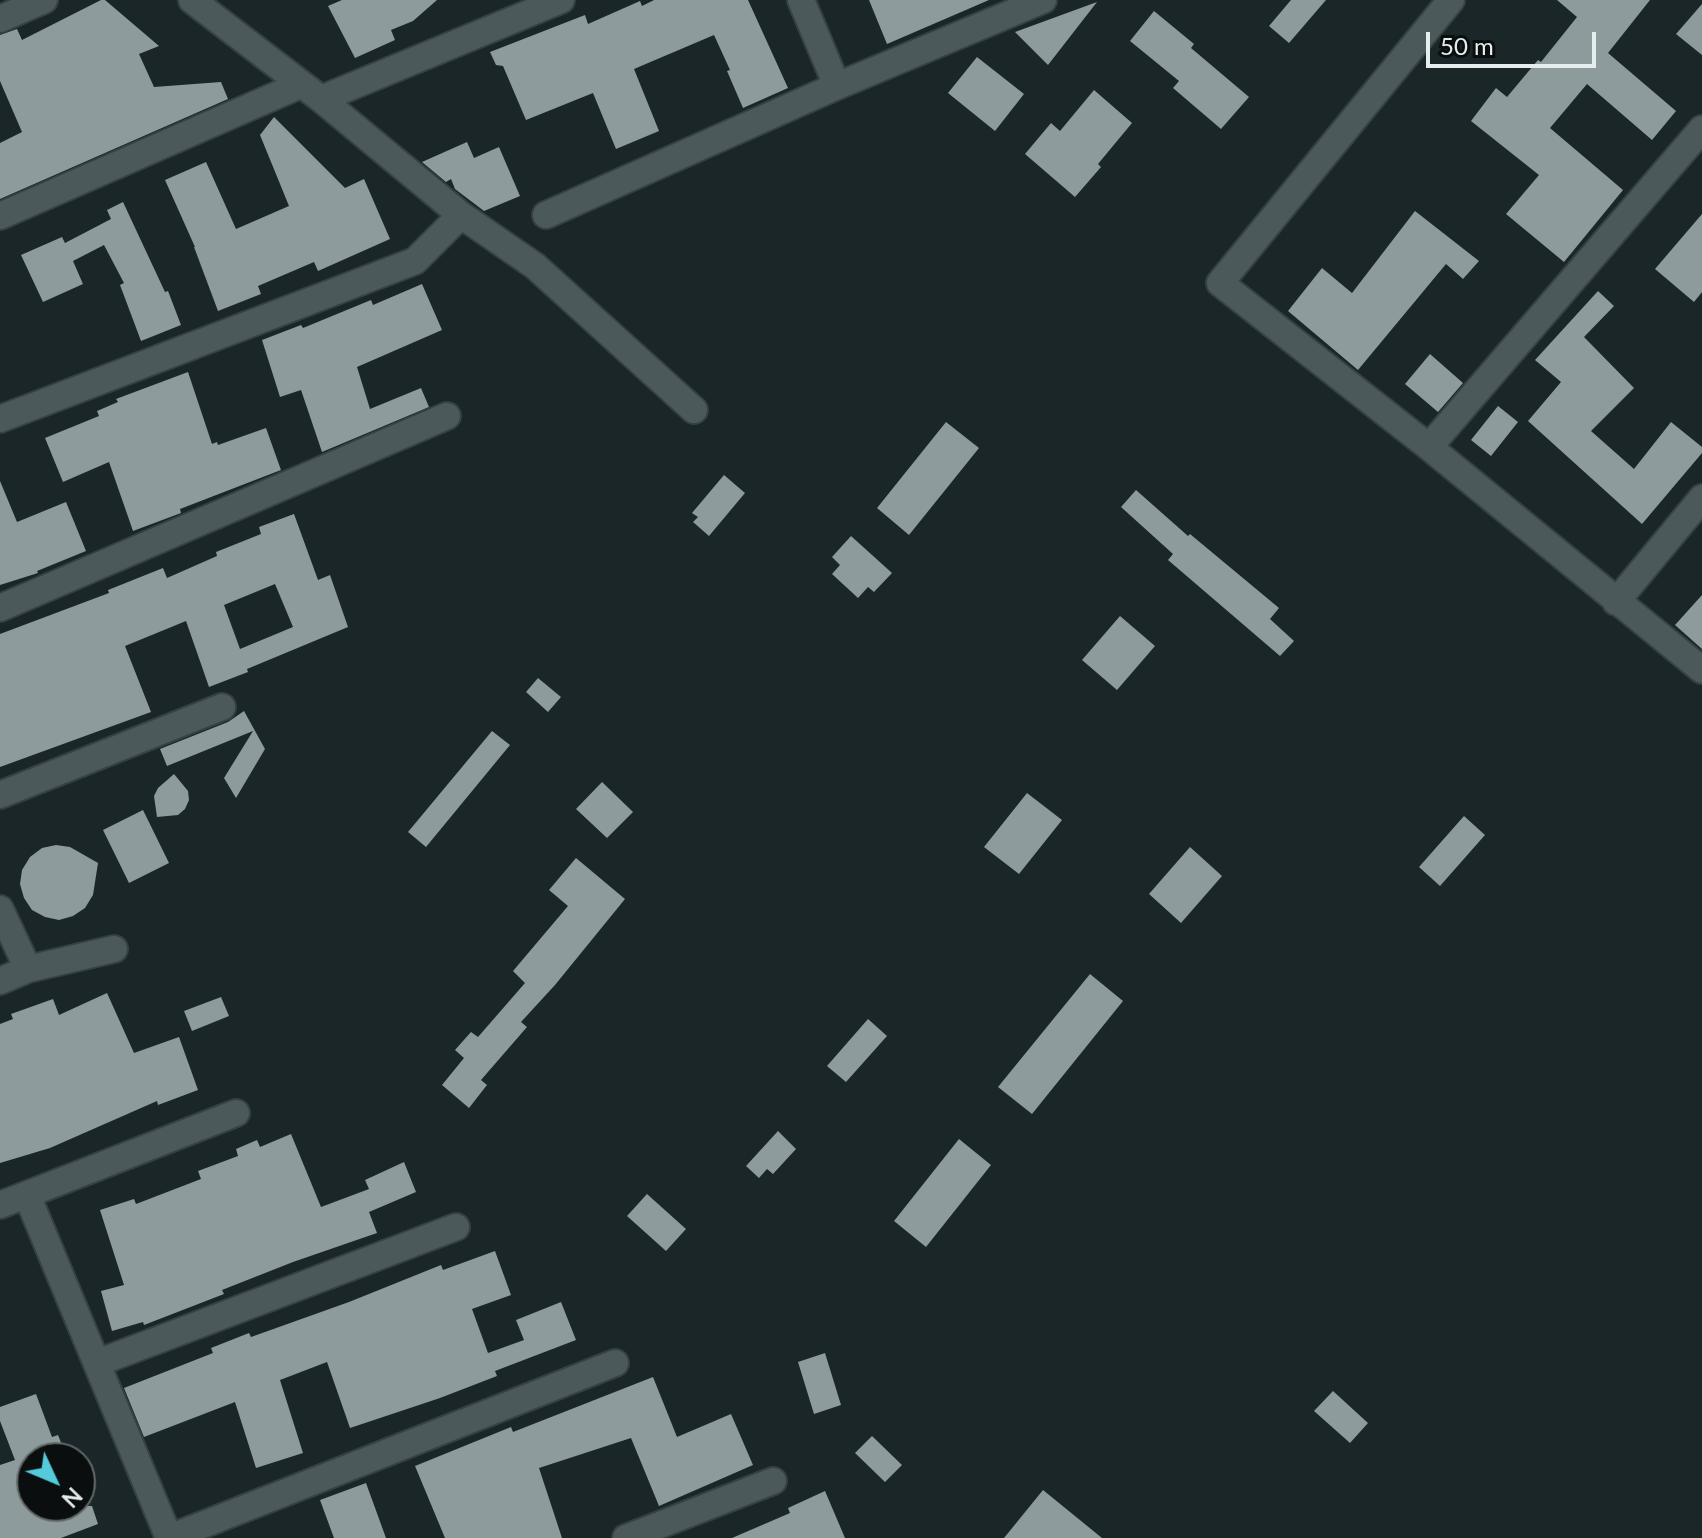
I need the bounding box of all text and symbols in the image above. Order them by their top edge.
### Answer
scale bar [1430,16,1600,66]
text: 50 m [1440,31,1494,60]
north arrow [16,1442,96,1522]
text: N [57,1482,88,1513]

